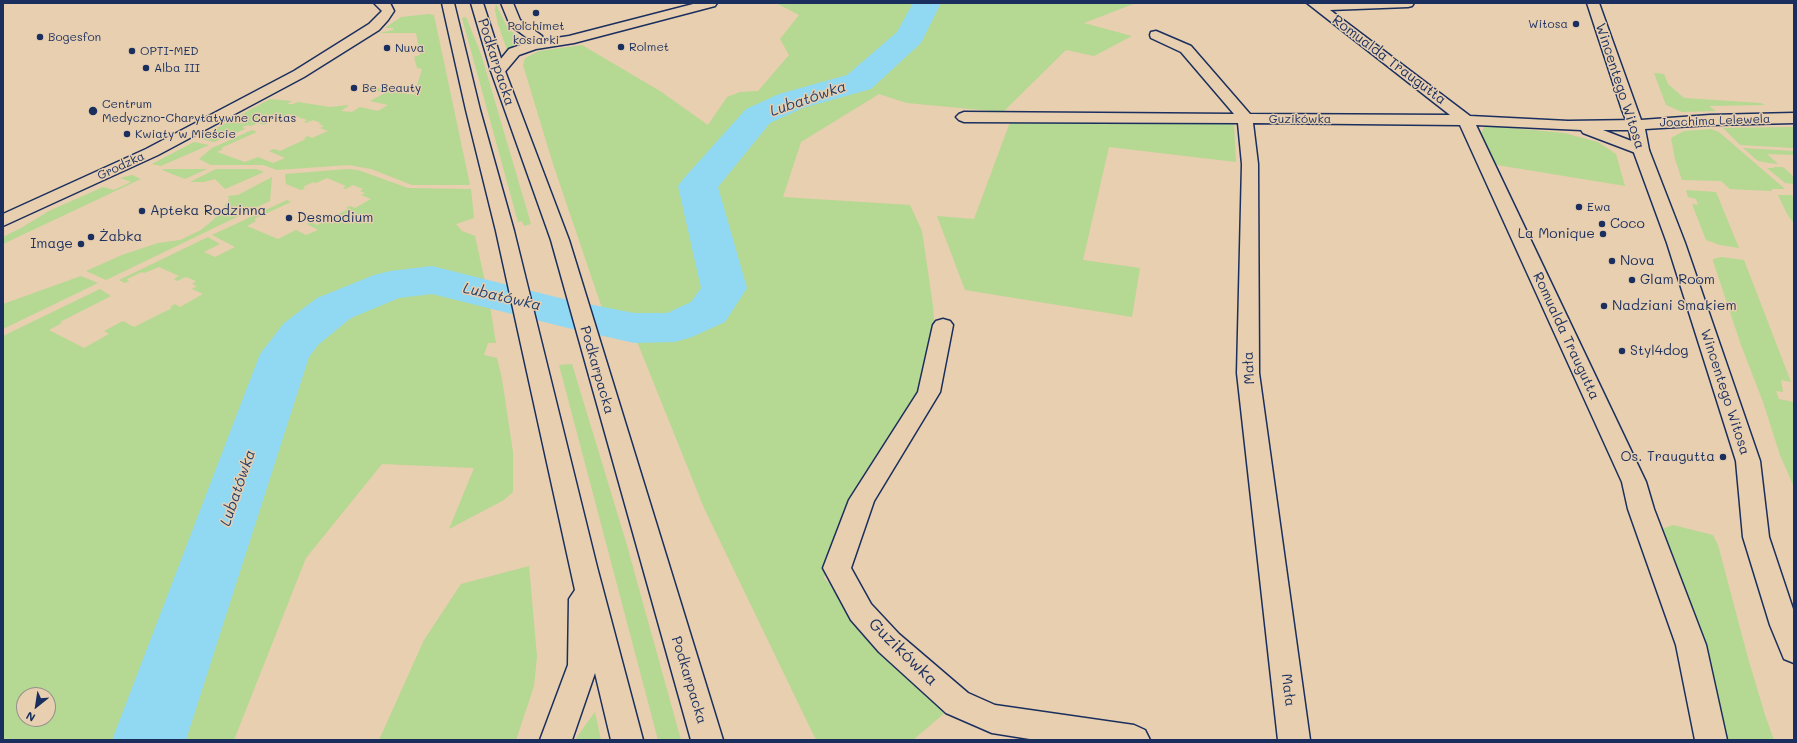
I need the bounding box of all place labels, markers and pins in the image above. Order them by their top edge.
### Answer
marker: Polchimet kosiarki [531,8,541,18]
place label: Witosa [1528,17,1568,31]
place label: Polchimet kosiarki [507,19,565,47]
marker: Witosa [1571,19,1581,29]
place label: Bogesfon [48,30,101,44]
marker: Bogesfon [35,32,45,42]
place label: Rolmet [629,40,669,54]
place label: Nuva [395,41,424,55]
marker: Rolmet [616,42,626,52]
marker: Nuva [382,43,392,53]
place label: OPTI-MED [140,44,199,58]
marker: OPTI-MED [127,46,137,56]
place label: Alba III [154,61,200,75]
marker: Alba III [141,63,151,73]
place label: Be Beauty [362,81,421,95]
marker: Be Beauty [349,83,359,93]
place label: Centrum Medyczno-Charytatywne Caritas [102,97,296,125]
marker: Centrum Medyczno-Charytatywne Caritas [87,105,99,117]
place label: Kwiaty w Mieście [135,127,236,141]
marker: Kwiaty w Mieście [122,129,132,139]
place label: Ewa [1587,200,1611,214]
marker: Ewa [1574,202,1584,212]
place label: Apteka Rodzinna [150,203,266,219]
marker: Apteka Rodzinna [137,206,147,216]
place label: Desmodium [297,210,374,226]
marker: Desmodium [284,213,294,223]
place label: Coco [1610,216,1645,232]
marker: Coco [1597,219,1607,229]
place label: La Monique [1518,226,1595,242]
place label: Żabka [99,229,142,245]
marker: La Monique [1598,229,1608,239]
marker: Żabka [86,232,96,242]
place label: Image [30,236,73,252]
marker: Image [76,239,86,249]
place label: Nova [1620,253,1655,269]
marker: Nova [1607,256,1617,266]
place label: Glam Room [1640,272,1715,288]
marker: Glam Room [1627,275,1637,285]
place label: Nadziani Smakiem [1612,298,1737,314]
marker: Nadziani Smakiem [1599,301,1609,311]
place label: Styl4dog [1630,343,1688,359]
marker: Styl4dog [1617,346,1627,356]
place label: Os. Traugutta [1620,449,1715,465]
marker: Os. Traugutta [1718,452,1728,462]

